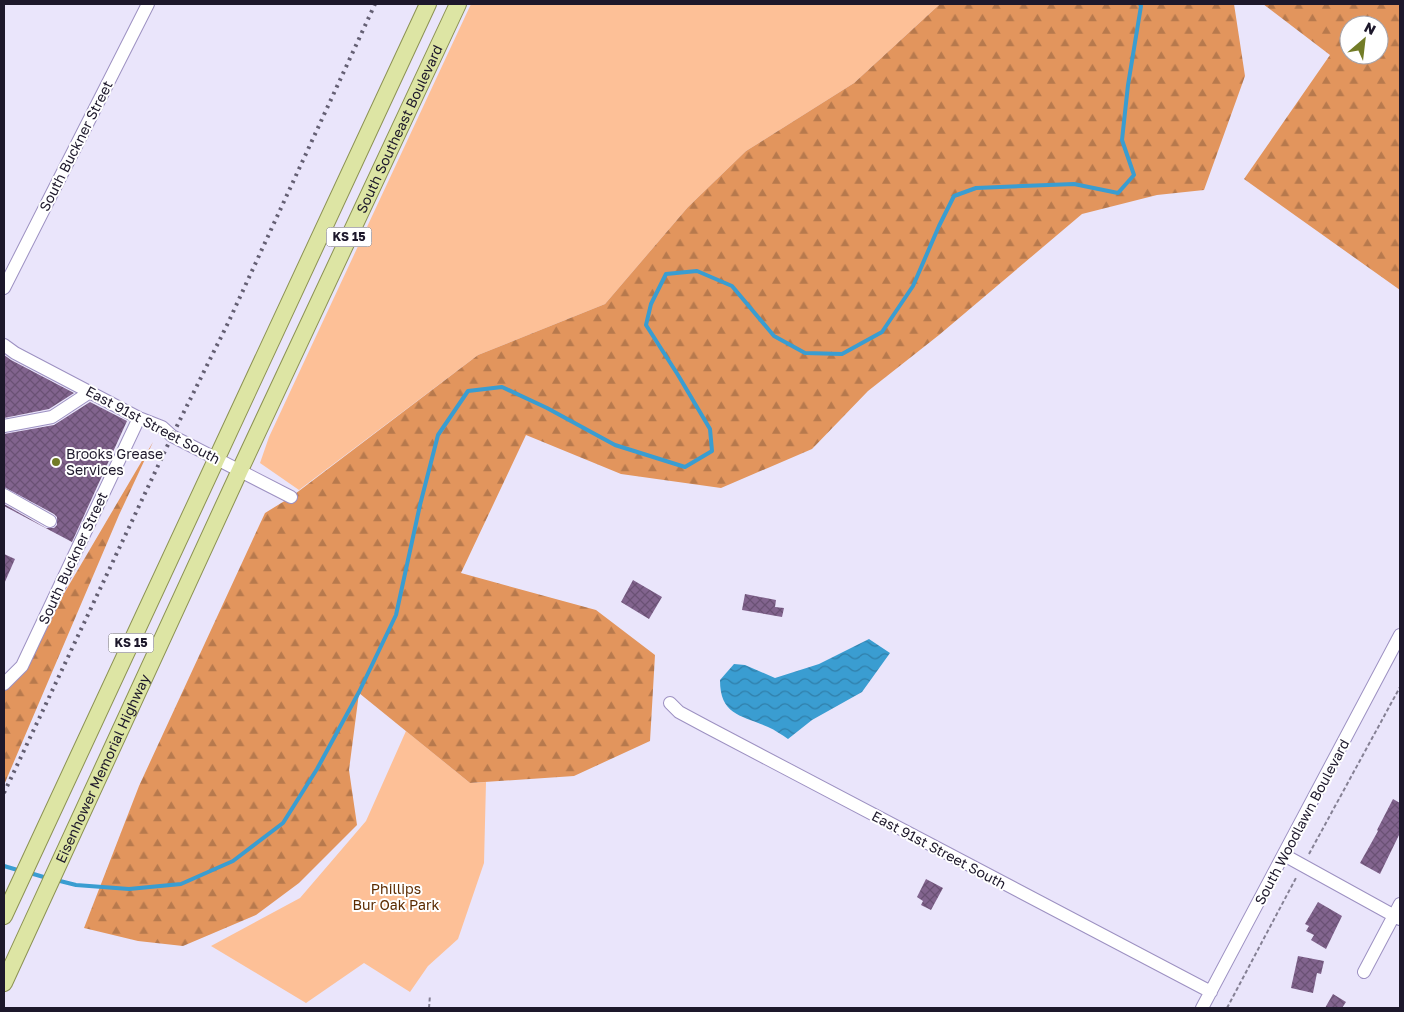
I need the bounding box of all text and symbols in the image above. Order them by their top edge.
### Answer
north arrow [1339,15,1389,65]
text: N [1362,18,1379,38]
street label: South Southeast Boulevard [352,42,446,216]
street label: South Buckner Street [35,78,116,214]
road number: KS 15 [326,228,372,246]
street label: East 91st Street South [83,382,223,467]
place label: Brooks Grease Services [66,445,163,478]
marker: Brooks Grease Services [50,456,62,468]
street label: South Buckner Street [34,489,111,627]
road number: KS 15 [108,634,154,652]
street label: Eisenhower Memorial Highway [51,671,153,865]
street label: South Woodlawn Boulevard [1251,736,1353,908]
street label: East 91st Street South [869,807,1009,892]
park label: Phillips Bur Oak Park [353,880,439,913]

